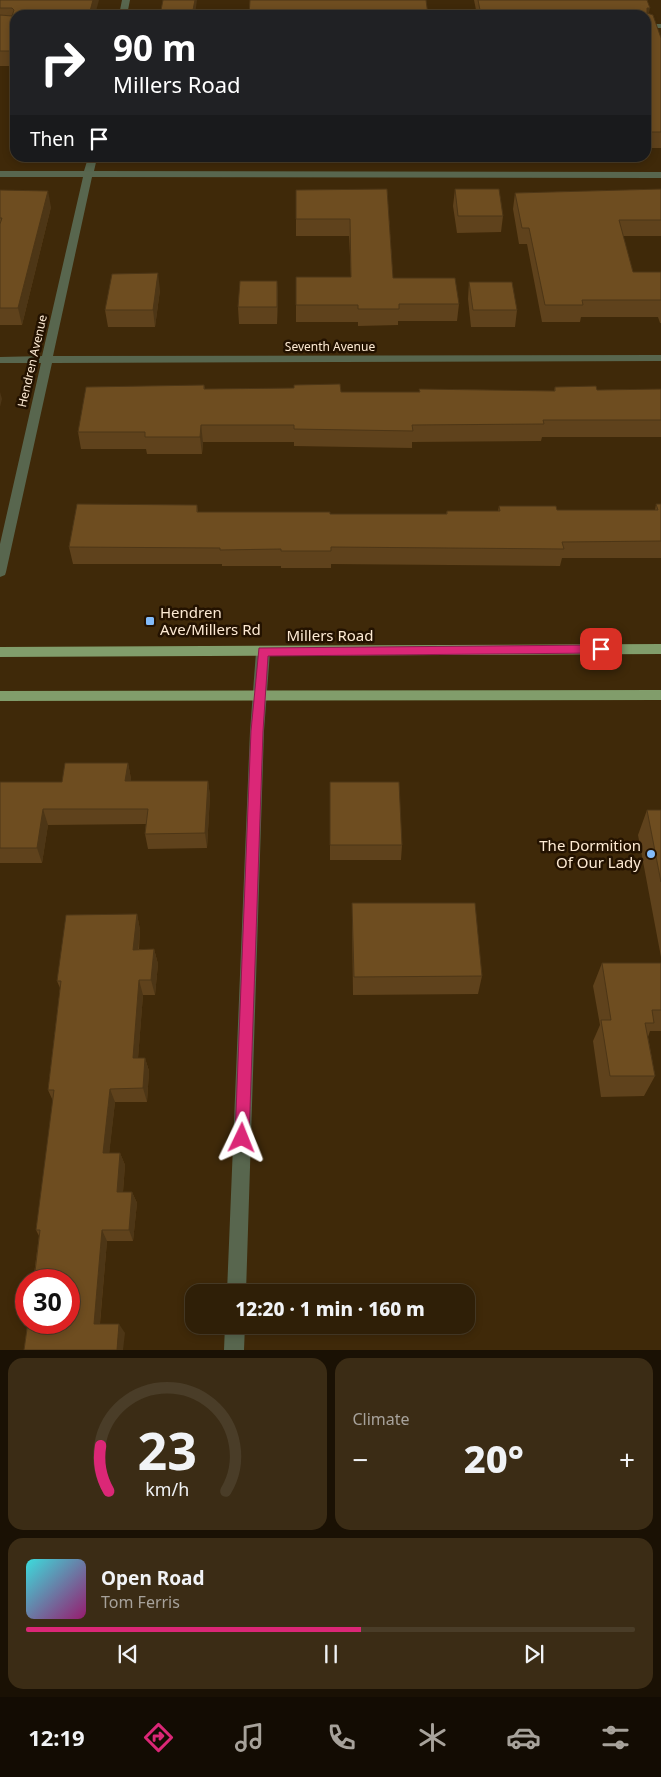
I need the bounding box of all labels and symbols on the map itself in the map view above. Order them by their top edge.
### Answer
street label: Hendren Avenue [13,313,51,409]
street label: Seventh Avenue [285,338,375,355]
place label: Hendren Ave/Millers Rd [160,602,261,639]
marker: Hendren Ave/Millers Rd [144,615,156,627]
street label: Millers Road [286,625,374,645]
pin [580,628,622,670]
place label: The Dormition Of Our Lady [539,835,641,872]
marker: The Dormition Of Our Lady [645,848,657,860]
position arrow [215,1111,267,1163]
speed limit sign: 30 [15,1269,80,1334]

